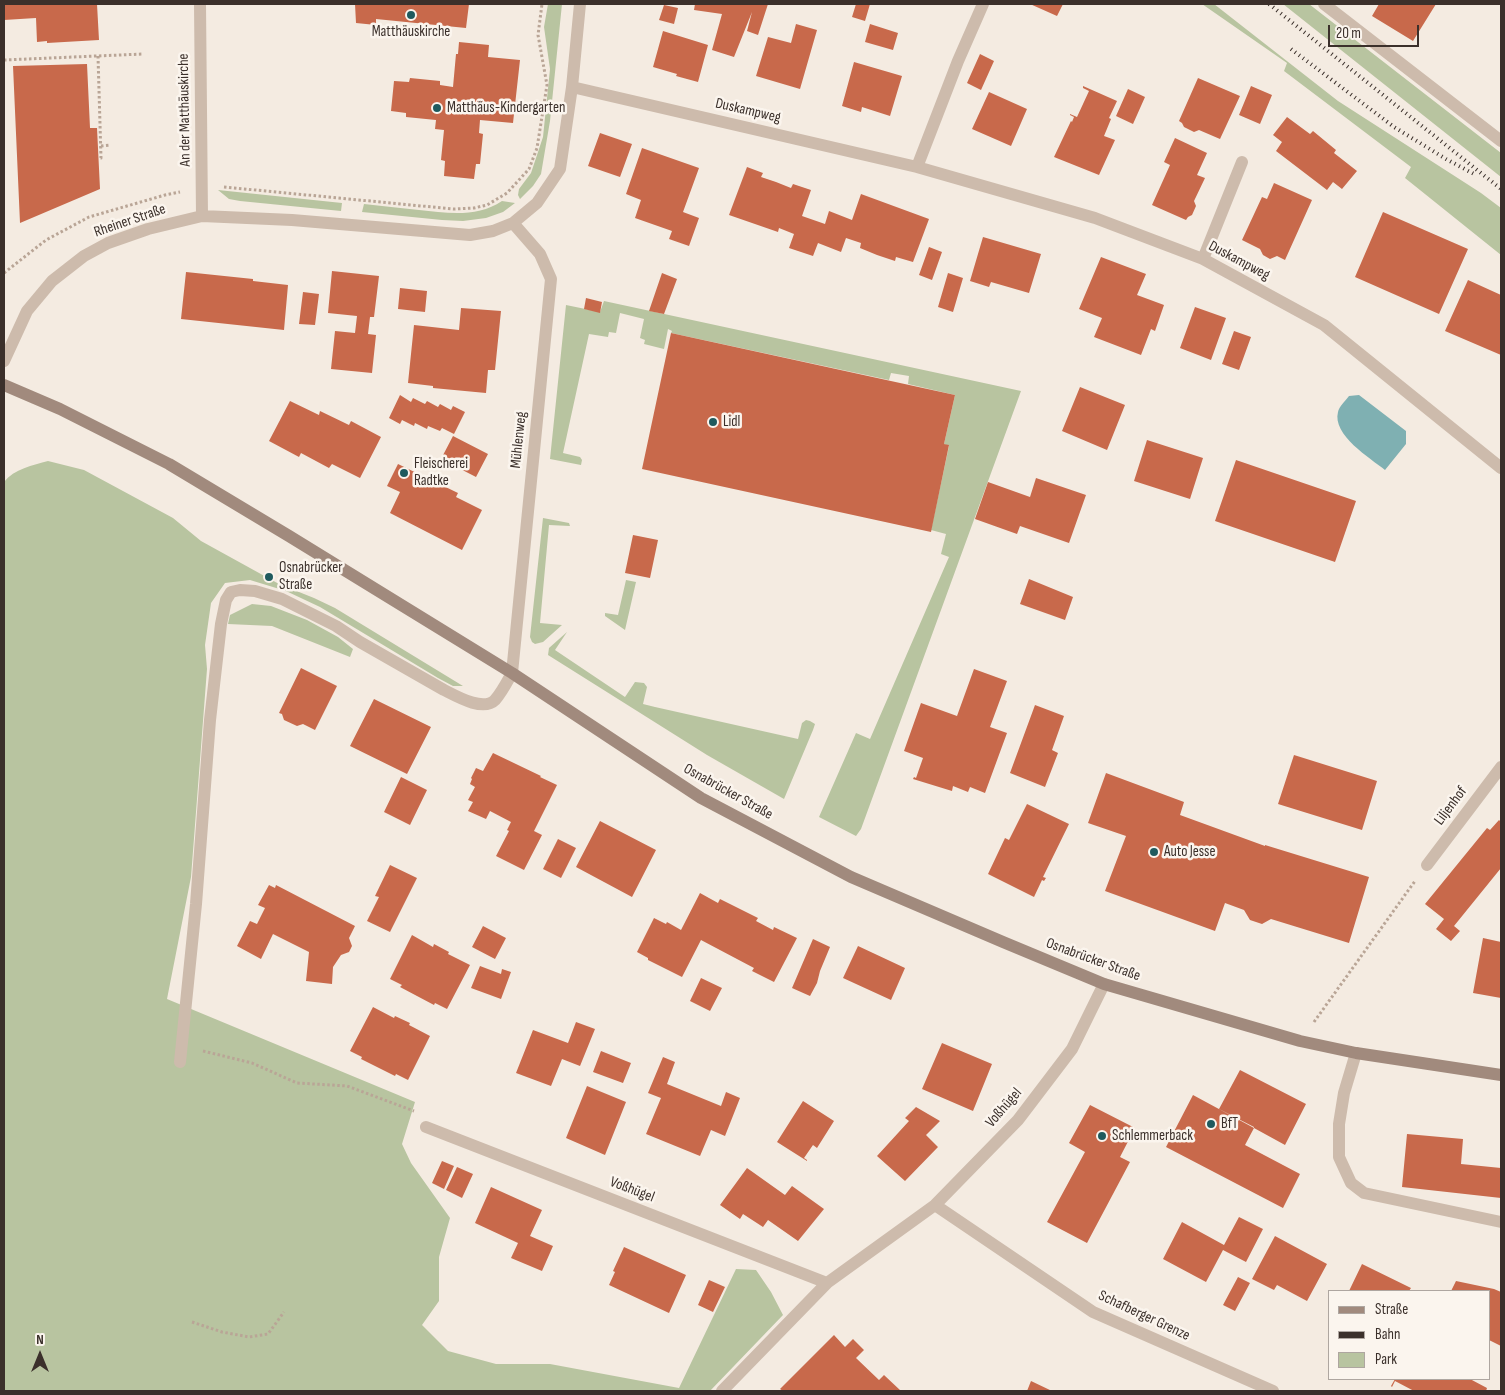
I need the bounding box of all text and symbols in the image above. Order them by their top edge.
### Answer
marker: Matthäuskirche [405,9,417,21]
scale bar [1330,15,1421,47]
place label: Matthäuskirche [372,23,450,41]
text: 20 m [1336,24,1361,43]
street label: An der Matthäuskirche [175,53,195,167]
street label: Duskampweg [713,95,783,127]
place label: Matthäus-Kindergarten [447,99,565,117]
marker: Matthäus-Kindergarten [431,102,443,114]
street label: Rheiner Straße [92,200,168,242]
street label: Duskampweg [1205,237,1273,285]
street label: Mühlenweg [507,411,531,469]
place label: Lidl [723,413,740,431]
marker: Lidl [707,416,719,428]
place label: Fleischerei Radtke [414,455,468,490]
marker: Fleischerei Radtke [398,467,410,479]
place label: Osnabrücker Straße [279,559,343,594]
marker: Osnabrücker Straße [263,571,275,583]
street label: Osnabrücker Straße [680,760,776,824]
street label: Liljenhof [1431,783,1471,829]
place label: Auto Jesse [1164,843,1215,861]
marker: Auto Jesse [1148,846,1160,858]
street label: Osnabrücker Straße [1043,935,1143,985]
street label: Voßhügel [982,1085,1026,1131]
place label: BfT [1221,1115,1238,1133]
marker: BfT [1205,1118,1217,1130]
place label: Schlemmerback [1112,1127,1193,1145]
marker: Schlemmerback [1096,1130,1108,1142]
street label: Voßhügel [607,1173,657,1207]
street label: Schafberger Grenze [1095,1287,1193,1345]
legend [1328,1290,1490,1380]
text: Straße [1375,1300,1408,1319]
text: Bahn [1375,1325,1400,1344]
north arrow [15,1330,65,1380]
text: N [36,1331,44,1348]
text: Park [1375,1350,1397,1369]

